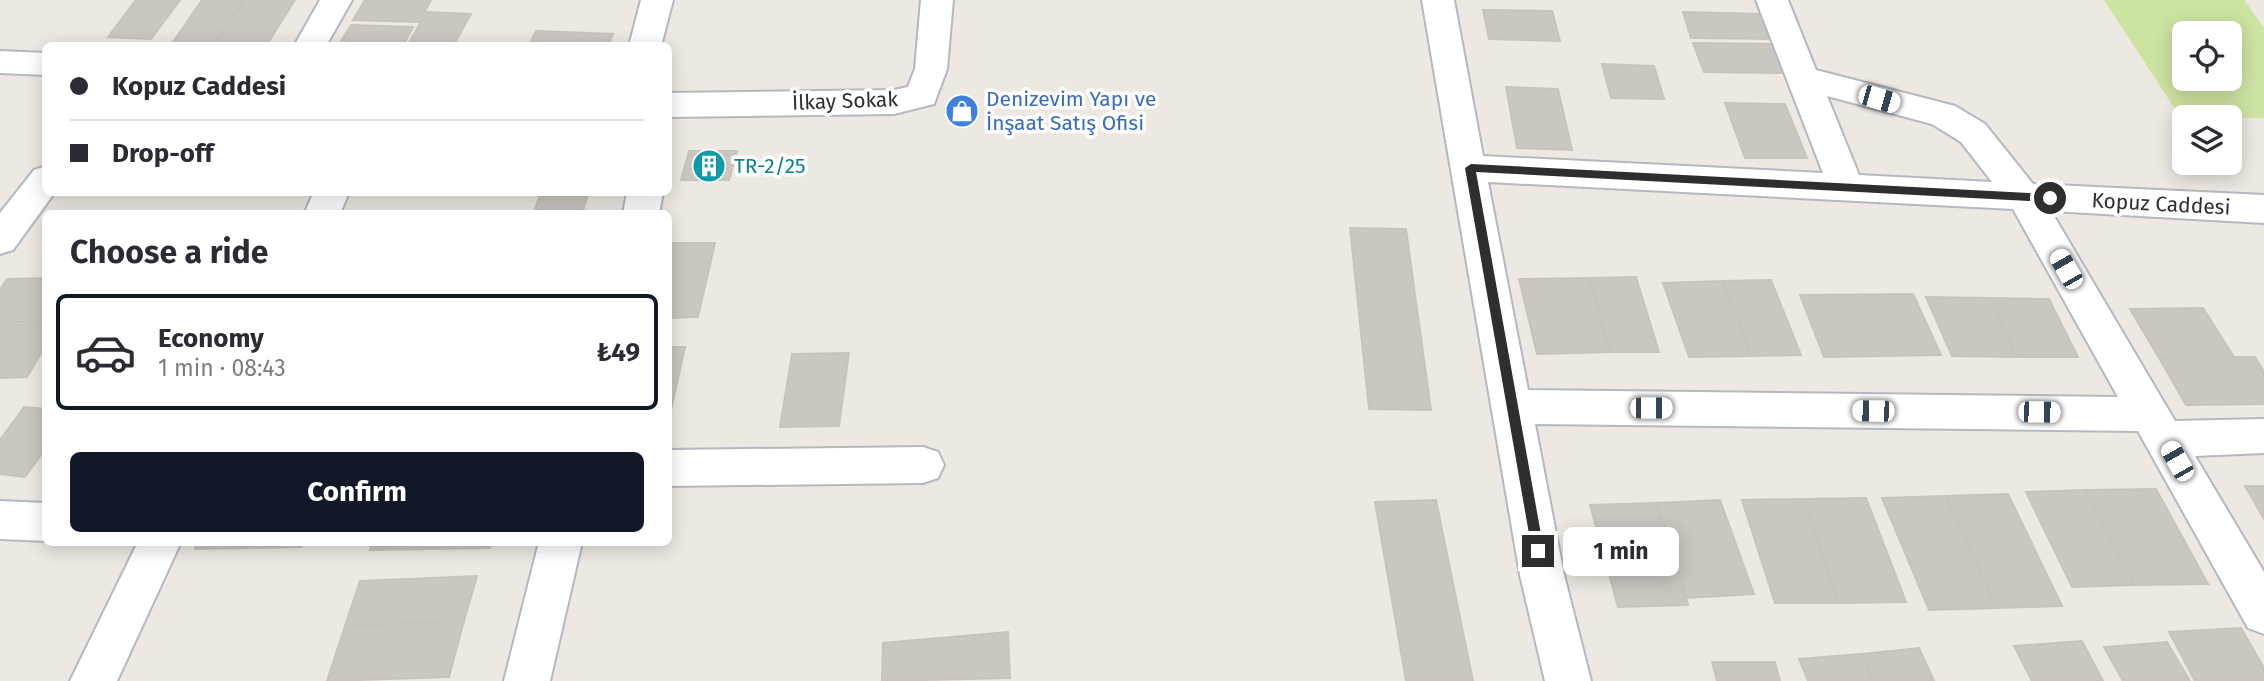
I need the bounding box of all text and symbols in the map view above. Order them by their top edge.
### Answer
map controls [2172,21,2242,175]
button: locate [2172,21,2242,91]
text: Kopuz Caddesi [112,71,286,102]
car [1856,83,1903,115]
street label: İlkay Sokak [792,86,899,116]
place label: Denizevim Yapı ve İnşaat Satış Ofisi [986,86,1156,136]
shop icon: Denizevim Yapı ve İnşaat Satış Ofisi [943,92,981,130]
button: layers [2172,105,2242,175]
text: Drop-off [112,138,214,169]
building icon: TR-2/25 [690,147,728,185]
place label: TR-2/25 [734,153,806,179]
route start [2034,182,2066,214]
street label: Kopuz Caddesi [2091,187,2231,221]
text: Choose a ride [70,233,268,271]
car [2047,246,2086,292]
icon: car [74,321,137,384]
text: Economy [158,323,264,354]
text: ₺49 [597,337,640,368]
text: 1 min · 08:43 [158,354,286,382]
car [1631,398,1673,419]
car [1852,400,1895,422]
car [2018,401,2061,423]
car [2158,438,2197,484]
button: Confirm [70,452,644,532]
callout: 1 min [1562,526,1678,576]
route end [1522,535,1554,567]
text: 1 min [1593,537,1649,565]

